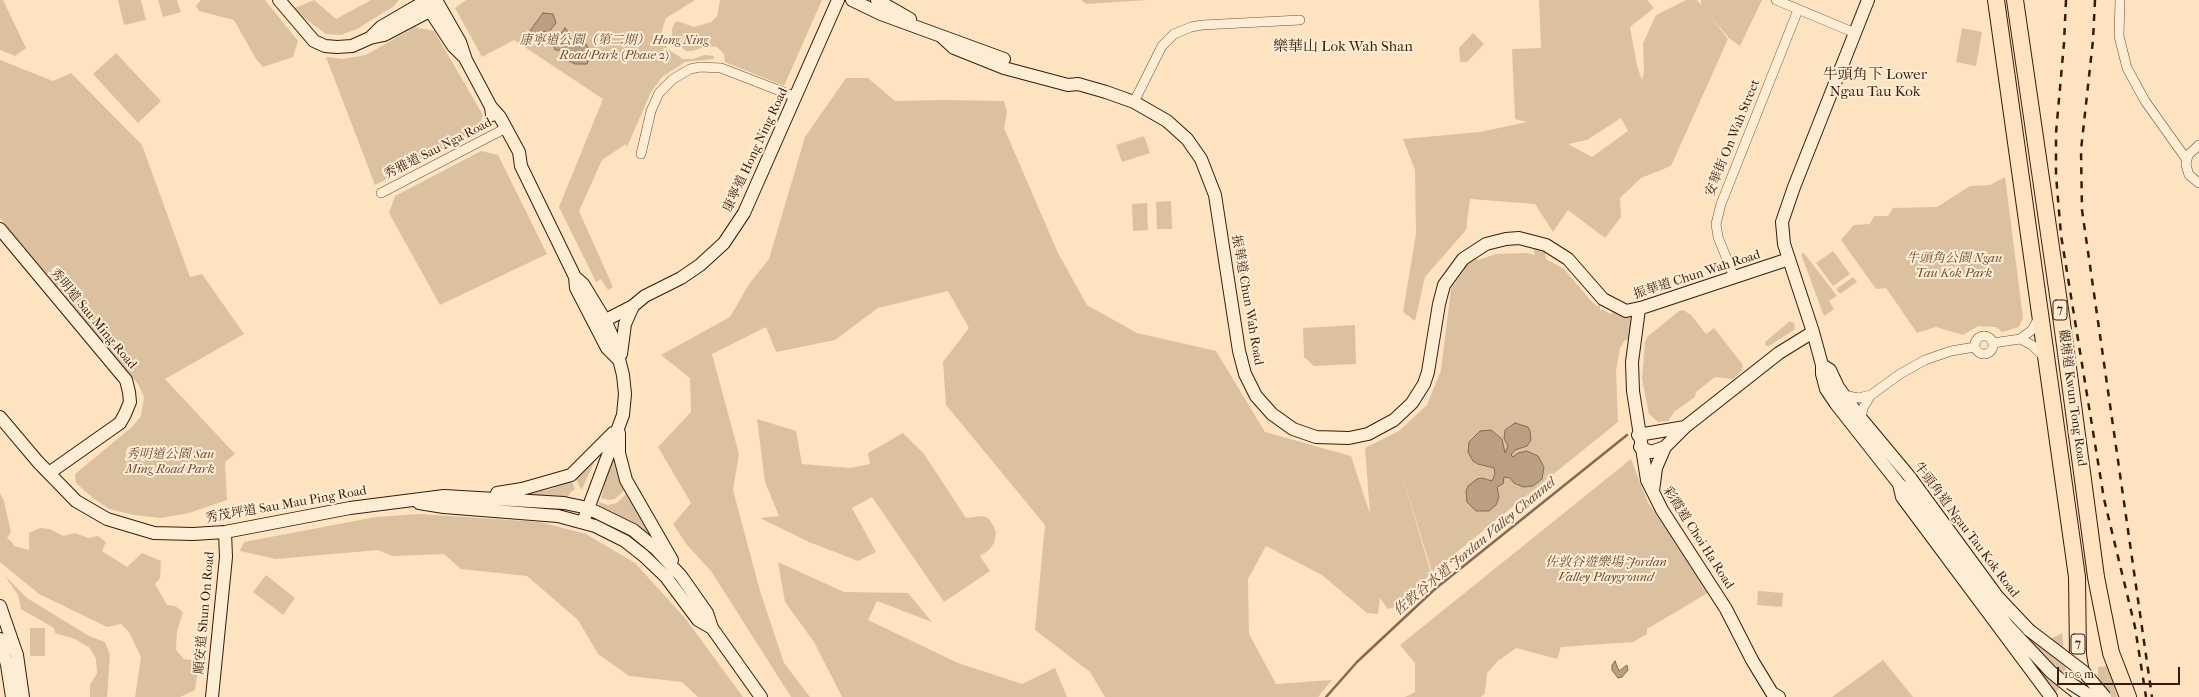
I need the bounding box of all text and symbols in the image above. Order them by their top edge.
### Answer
park label: 康寧道公園（第二期） Hong Ning Road Park (Phase 2) [520,33,708,64]
district label: 樂華山 Lok Wah Shan [1273,38,1413,56]
district label: 牛頭角下 Lower Ngau Tau Kok [1823,66,1927,101]
street label: 安華街 On Wah Street [1702,77,1764,199]
street label: 康寧道 Hong Ning Road [720,85,792,215]
street label: 秀雅道 Sau Nga Road [381,115,495,183]
street label: 振華道 Chun Wah Road [1228,234,1266,366]
street label: 振華道 Chun Wah Road [1632,247,1762,303]
park label: 牛頭角公園 Ngau Tau Kok Park [1906,251,2002,282]
street label: 秀明道 Sau Ming Road [46,266,140,372]
road number: 7 [2053,300,2067,320]
street label: 觀塘道 Kwun Tong Road [2055,329,2089,467]
park label: 秀明道公園 Sau Ming Road Park [126,447,214,478]
street label: 牛頭角道 Ngau Tau Kok Road [1910,459,2022,601]
water label: 佐敦谷水道 Jordan Valley Channel [1391,474,1559,620]
street label: 秀茂坪道 Sau Mau Ping Road [204,483,368,527]
street label: 彩霞道 Choi Ha Road [1659,484,1737,592]
street label: 順安道 Shun On Road [192,551,218,675]
park label: 佐敦谷遊樂場 Jordan Valley Playground [1545,555,1667,586]
road number: 7 [2071,634,2085,654]
scale bar [2059,659,2182,685]
text: 100 m [2064,667,2094,681]

